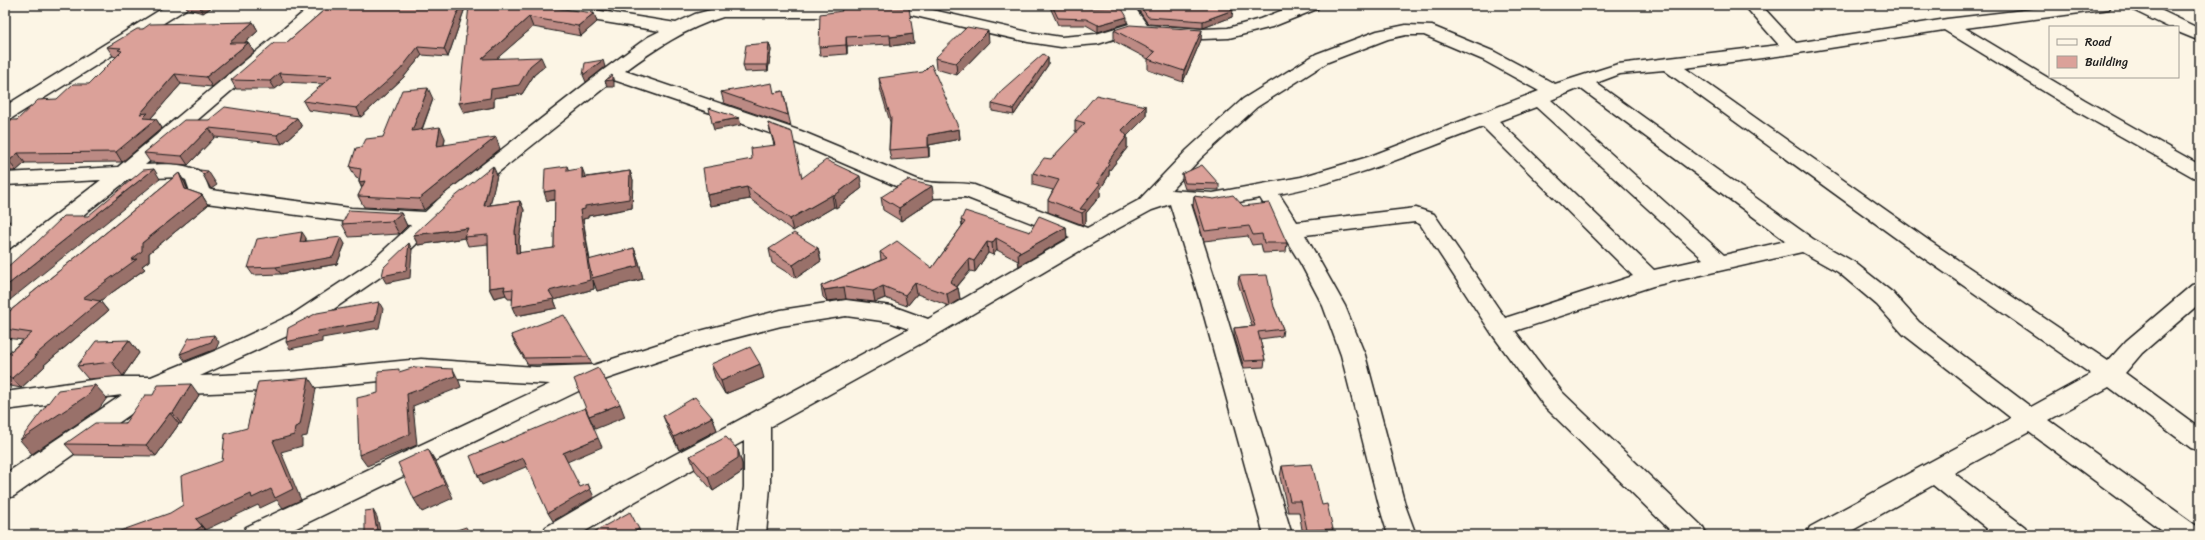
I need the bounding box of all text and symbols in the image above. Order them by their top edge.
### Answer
legend [2049,26,2179,78]
text: Road [2085,31,2112,53]
text: Building [2085,51,2128,73]

